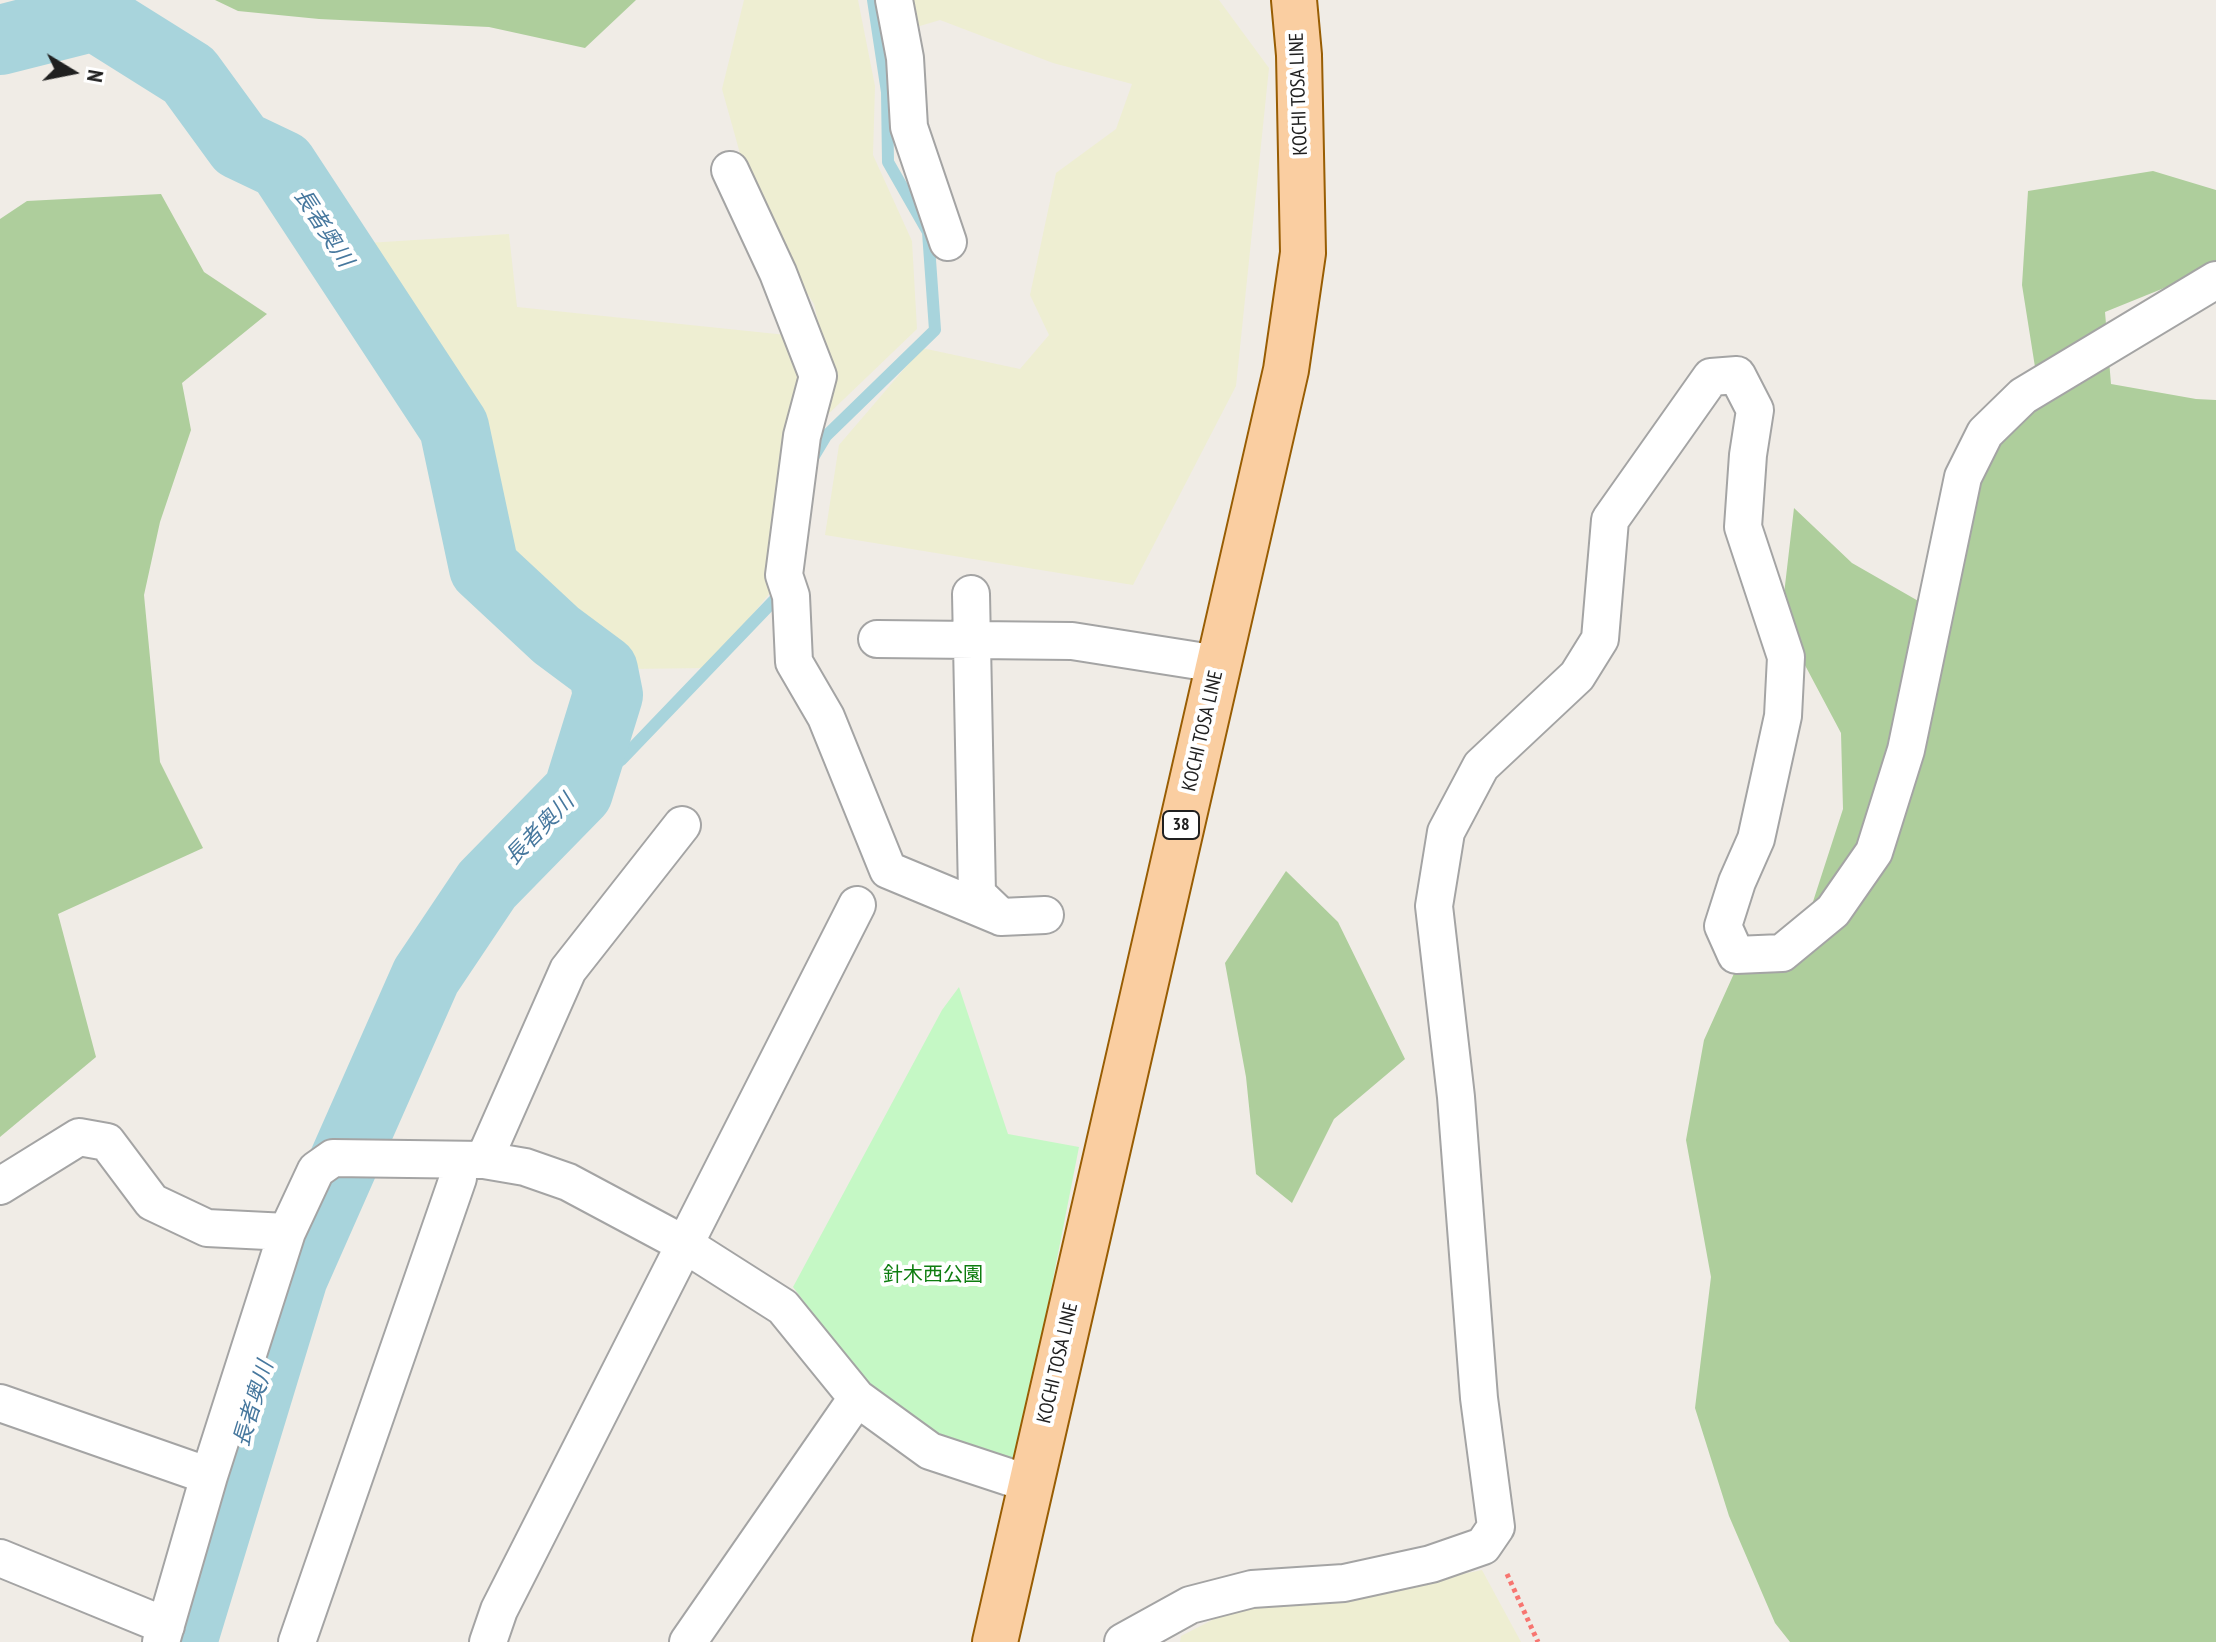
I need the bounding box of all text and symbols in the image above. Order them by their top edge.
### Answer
north arrow [32,32,112,112]
street label: KOCHI TOSA LINE [1285,32,1313,156]
text: N [81,68,110,84]
water label: 長者奥川 [288,184,358,272]
street label: KOCHI TOSA LINE [1177,668,1229,794]
water label: 長者奥川 [500,789,580,871]
road number: 38 [1163,811,1199,839]
park label: 針木西公園 [883,1263,983,1287]
street label: KOCHI TOSA LINE [1032,1300,1084,1426]
water label: 長者奥川 [229,1358,279,1450]

